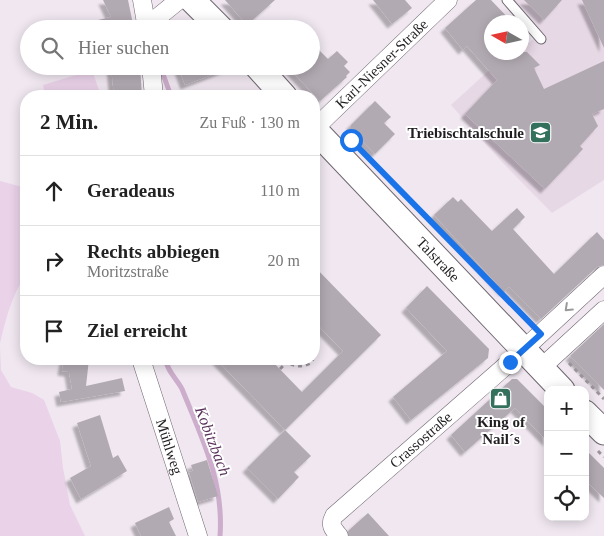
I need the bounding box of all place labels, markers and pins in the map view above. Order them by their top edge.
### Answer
school or university icon: Triebischtalschule [528,121,552,145]
place label: Triebischtalschule [408,125,524,141]
shop icon: King of Nail´s [489,387,513,411]
place label: King of Nail´s [477,414,526,447]

